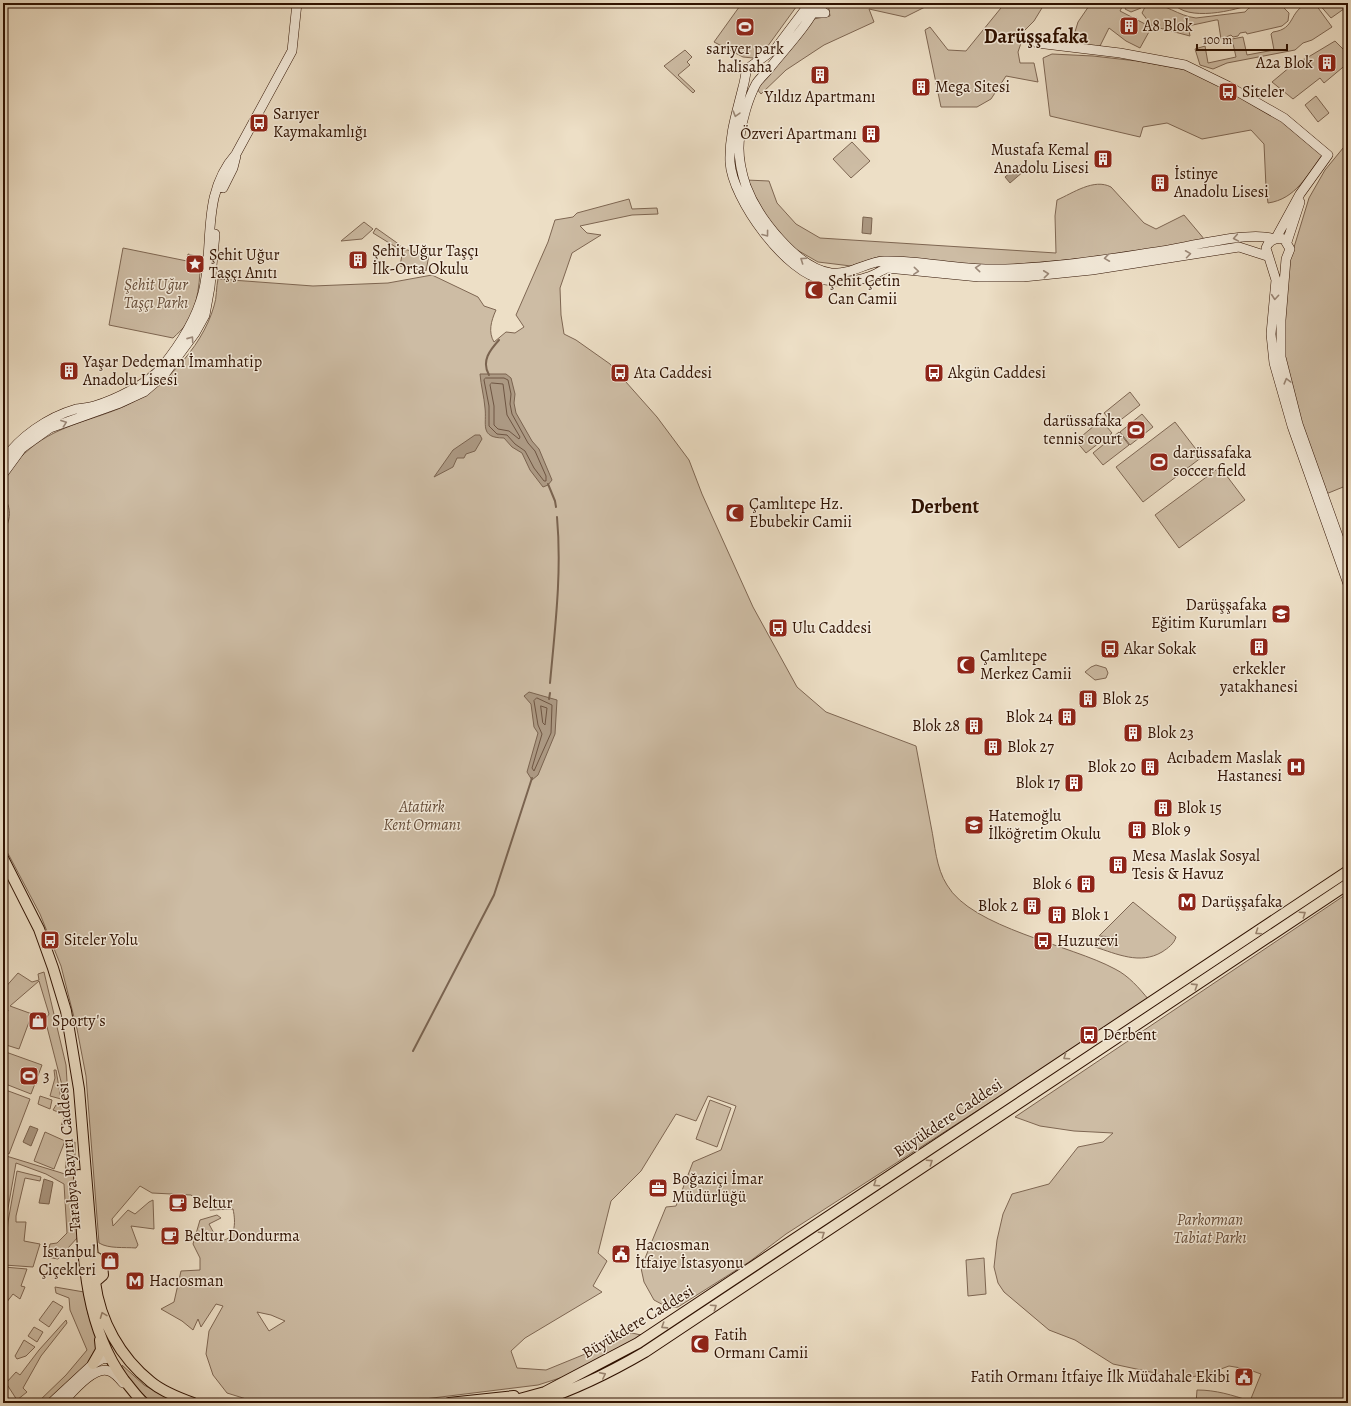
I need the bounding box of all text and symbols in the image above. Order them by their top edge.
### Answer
building icon: A8 Blok [1118,15,1140,37]
place label: A8 Blok [1142,15,1193,37]
sports icon: sariyer park halisaha [734,16,756,38]
district label: Darüşşafaka [984,23,1089,50]
scale bar [1197,26,1287,52]
text: 100 m [1203,32,1232,48]
place label: sariyer park halisaha [706,38,784,78]
place label: A2a Blok [1255,52,1313,74]
building icon: A2a Blok [1316,52,1338,74]
building icon: Yıldız Apartmanı [809,64,831,86]
building icon: Mega Sitesi [910,76,932,98]
place label: Mega Sitesi [935,76,1010,98]
bus stop icon: Siteler [1217,81,1239,103]
place label: Siteler [1242,81,1284,103]
place label: Yıldız Apartmanı [763,86,876,108]
place label: Sarıyer Kaymakamlığı [273,103,367,143]
one-way arrow [732,110,741,117]
bus stop icon: Sarıyer Kaymakamlığı [248,112,270,134]
place label: Özveri Apartmanı [740,123,857,145]
building icon: Özveri Apartmanı [860,123,882,145]
place label: Mustafa Kemal Anadolu Lisesi [991,139,1089,179]
building icon: Mustafa Kemal Anadolu Lisesi [1092,148,1114,170]
place label: İstinye Anadolu Lisesi [1173,163,1269,203]
building icon: İstinye Anadolu Lisesi [1149,172,1171,194]
one-way arrow [761,230,768,237]
one-way arrow [1233,233,1239,242]
place label: Şehit Uğur Taşçı İlk-Orta Okulu [372,240,479,280]
place label: Şehit Uğur Taşçı Anıtı [209,244,280,284]
building icon: Şehit Uğur Taşçı İlk-Orta Okulu [347,249,369,271]
one-way arrow [1185,250,1191,259]
place icon: Şehit Uğur Taşçı Anıtı [184,253,206,275]
one-way arrow [1104,253,1110,262]
one-way arrow [800,257,807,265]
one-way arrow [975,264,981,273]
one-way arrow [913,266,919,275]
place label: Şehit Çetin Can Camii [828,270,900,310]
one-way arrow [1043,270,1049,279]
park label: Şehit Uğur Taşçı Parkı [124,274,188,314]
mosque icon: Şehit Çetin Can Camii [803,279,825,301]
one-way arrow [1270,294,1279,300]
one-way arrow [187,336,194,343]
place label: Yaşar Dedeman İmamhatip Anadolu Lisesi [82,351,262,391]
building icon: Yaşar Dedeman İmamhatip Anadolu Lisesi [58,360,80,382]
bus stop icon: Ata Caddesi [609,362,631,384]
place label: Ata Caddesi [633,362,712,384]
bus stop icon: Akgün Caddesi [923,362,945,384]
place label: Akgün Caddesi [947,362,1046,384]
one-way arrow [1283,378,1292,385]
place label: darüssafaka tennis court [1043,410,1123,450]
sports icon: darüssafaka tennis court [1125,419,1147,441]
one-way arrow [60,420,67,428]
place label: darüssafaka soccer field [1173,442,1252,482]
sports icon: darüssafaka soccer field [1148,451,1170,473]
place label: Çamlıtepe Hz. Ebubekir Camii [749,493,852,533]
district label: Derbent [911,493,980,520]
mosque icon: Çamlıtepe Hz. Ebubekir Camii [724,502,746,524]
place label: Darüşşafaka Eğitim Kurumları [1151,594,1268,634]
school or university icon: Darüşşafaka Eğitim Kurumları [1270,603,1292,625]
bus stop icon: Ulu Caddesi [767,617,789,639]
place label: Ulu Caddesi [792,617,871,639]
building icon: erkekler yatakhanesi [1248,636,1270,658]
bus stop icon: Akar Sokak [1099,638,1121,660]
place label: Akar Sokak [1123,638,1197,660]
place label: Çamlıtepe Merkez Camii [980,645,1072,685]
mosque icon: Çamlıtepe Merkez Camii [955,654,977,676]
place label: erkekler yatakhanesi [1219,658,1298,698]
building icon: Blok 25 [1077,688,1099,710]
place label: Blok 25 [1102,688,1149,710]
place label: Blok 24 [1006,706,1053,728]
building icon: Blok 24 [1056,706,1078,728]
place label: Blok 28 [912,715,960,737]
building icon: Blok 28 [963,715,985,737]
building icon: Blok 23 [1122,722,1144,744]
place label: Blok 23 [1147,722,1194,744]
building icon: Blok 27 [982,736,1004,758]
place label: Blok 27 [1007,736,1054,758]
place label: Acıbadem Maslak Hastanesi [1166,747,1282,787]
place label: Blok 20 [1087,756,1136,778]
building icon: Blok 20 [1139,756,1161,778]
hospital icon: Acıbadem Maslak Hastanesi [1285,756,1307,778]
place label: Blok 17 [1015,772,1060,794]
building icon: Blok 17 [1063,772,1085,794]
park label: Atatürk Kent Ormanı [383,796,461,836]
building icon: Blok 15 [1152,797,1174,819]
place label: Blok 15 [1177,797,1222,819]
place label: Hatemoğlu İlköğretim Okulu [988,805,1101,845]
school or university icon: Hatemoğlu İlköğretim Okulu [963,814,985,836]
building icon: Blok 9 [1126,819,1148,841]
place label: Blok 9 [1151,819,1191,841]
place label: Mesa Maslak Sosyal Tesis & Havuz [1132,845,1260,885]
building icon: Mesa Maslak Sosyal Tesis & Havuz [1107,854,1129,876]
place label: Blok 6 [1032,873,1072,895]
building icon: Blok 6 [1075,873,1097,895]
metro station icon: Darüşşafaka [1176,891,1198,913]
place label: Darüşşafaka [1201,891,1283,913]
place label: Blok 2 [978,895,1018,917]
building icon: Blok 2 [1021,895,1043,917]
building icon: Blok 1 [1046,904,1068,926]
place label: Blok 1 [1071,904,1110,926]
one-way arrow [1299,911,1306,919]
one-way arrow [1255,927,1262,934]
bus stop icon: Siteler Yolu [39,929,61,951]
place label: Siteler Yolu [64,929,138,951]
bus stop icon: Huzurevi [1032,930,1054,952]
place label: Huzurevi [1057,930,1119,952]
one-way arrow [1190,984,1197,991]
shop icon: Sporty's [27,1010,49,1032]
place label: Sporty's [52,1010,106,1032]
bus stop icon: Derbent [1078,1024,1100,1046]
place label: Derbent [1103,1024,1157,1046]
one-way arrow [1063,1053,1070,1060]
sports icon: 3 [18,1065,40,1087]
place label: 3 [43,1065,50,1087]
street label: Büyükdere Caddesi [889,1074,1007,1162]
street label: Tarabya Bayırı Caddesi [52,1082,86,1232]
one-way arrow [926,1159,933,1167]
place label: Boğaziçi İmar Müdürlüğü [672,1168,763,1208]
office icon: Boğaziçi İmar Müdürlüğü [647,1177,669,1199]
one-way arrow [874,1179,881,1186]
cafe icon: Beltur [167,1192,189,1214]
place label: Beltur [192,1192,233,1214]
park label: Parkorman Tabiat Parkı [1174,1209,1246,1249]
cafe icon: Beltur Dondurma [159,1225,181,1247]
place label: Beltur Dondurma [184,1225,300,1247]
one-way arrow [817,1232,824,1239]
place label: Hacıosman İtfaiye İstasyonu [635,1234,744,1274]
place label: İstanbul Çiçekleri [38,1241,96,1281]
public building icon: Hacıosman İtfaiye İstasyonu [610,1243,632,1265]
shop icon: İstanbul Çiçekleri [99,1250,121,1272]
metro station icon: Hacıosman [124,1270,146,1292]
place label: Hacıosman [149,1270,224,1292]
street label: Büyükdere Caddesi [578,1280,698,1364]
one-way arrow [709,1305,716,1312]
one-way arrow [99,1311,107,1318]
one-way arrow [661,1321,668,1328]
place label: Fatih Ormanı Camii [714,1324,808,1364]
mosque icon: Fatih Ormanı Camii [689,1333,711,1355]
place label: Fatih Ormanı İtfaiye İlk Müdahale Ekibi [970,1366,1230,1388]
public building icon: Fatih Ormanı İtfaiye İlk Müdahale Ekibi [1233,1366,1255,1388]
one-way arrow [599,1372,606,1380]

